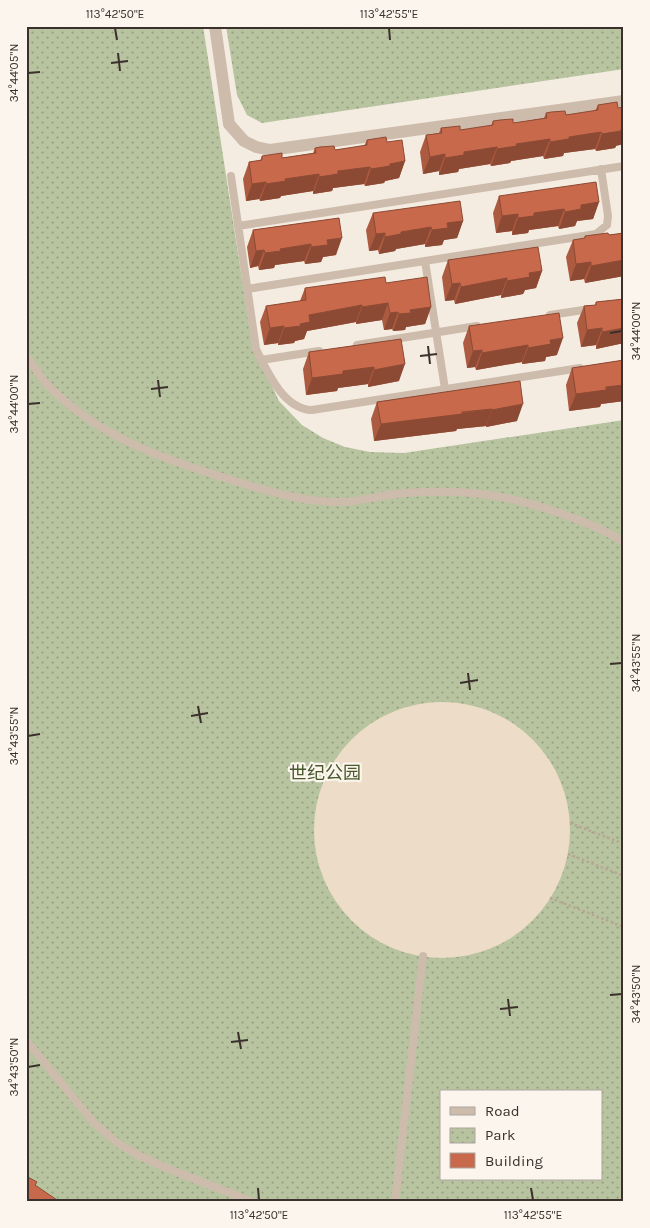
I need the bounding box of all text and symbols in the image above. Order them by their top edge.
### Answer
text: 113°42'50"E [86,7,144,21]
text: 113°42'55"E [360,7,418,21]
text: 34°44'05"N [7,44,21,102]
text: 34°44'00"N [629,301,643,361]
text: 34°44'00"N [7,374,21,434]
text: 34°43'55"N [629,634,643,692]
text: 34°43'55"N [7,707,21,765]
park label: 世纪公园 [289,762,361,784]
text: 34°43'50"N [629,964,643,1024]
text: 34°43'50"N [7,1037,21,1097]
legend [440,1090,602,1180]
text: Road [485,1102,520,1120]
text: Park [485,1126,515,1144]
text: Building [485,1152,543,1170]
text: 113°42'50"E [230,1208,288,1222]
text: 113°42'55"E [504,1208,562,1222]

